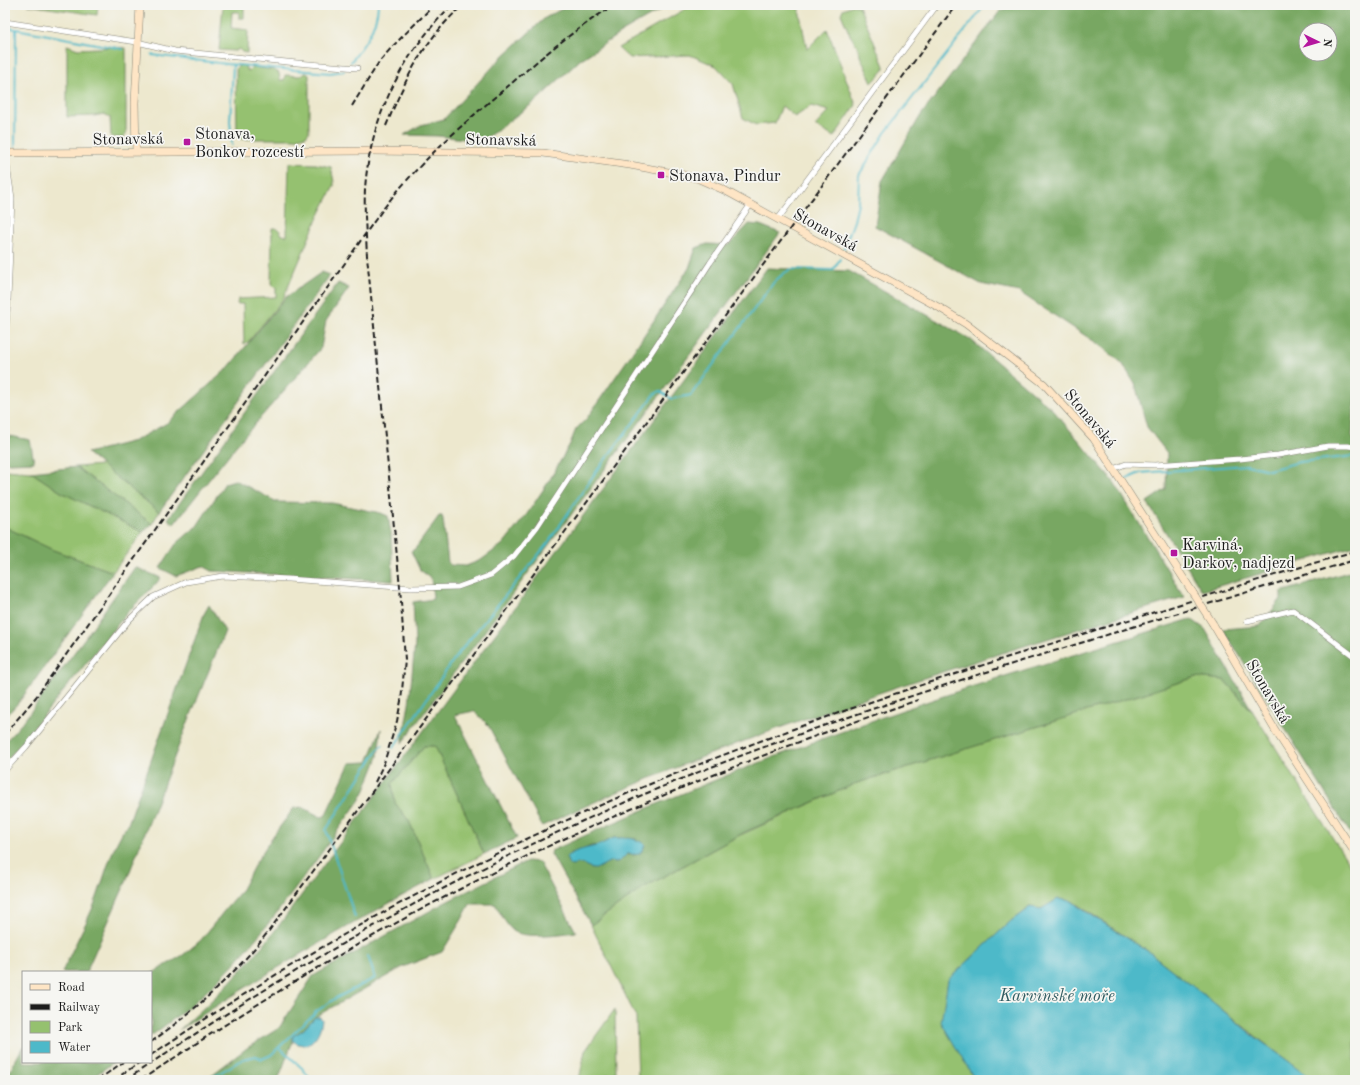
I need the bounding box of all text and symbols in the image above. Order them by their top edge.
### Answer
north arrow [1298,22,1338,62]
text: N [1321,38,1332,48]
place label: Stonava, Bonkov rozcestí [195,127,305,161]
street label: Stonavská [92,131,164,149]
street label: Stonavská [465,132,537,150]
marker: Stonava, Bonkov rozcestí [182,137,192,147]
place label: Stonava, Pindur [669,169,781,185]
marker: Stonava, Pindur [656,170,666,180]
street label: Stonavská [790,207,860,255]
street label: Stonavská [1060,387,1119,452]
place label: Karviná, Darkov, nadjezd [1182,538,1295,572]
marker: Karviná, Darkov, nadjezd [1169,548,1179,558]
street label: Stonavská [1242,657,1293,727]
legend [22,971,152,1063]
text: Road [58,982,85,994]
water label: Karvinské moře [998,988,1115,1005]
text: Railway [58,1002,101,1014]
text: Park [58,1022,83,1034]
text: Water [58,1042,91,1054]

